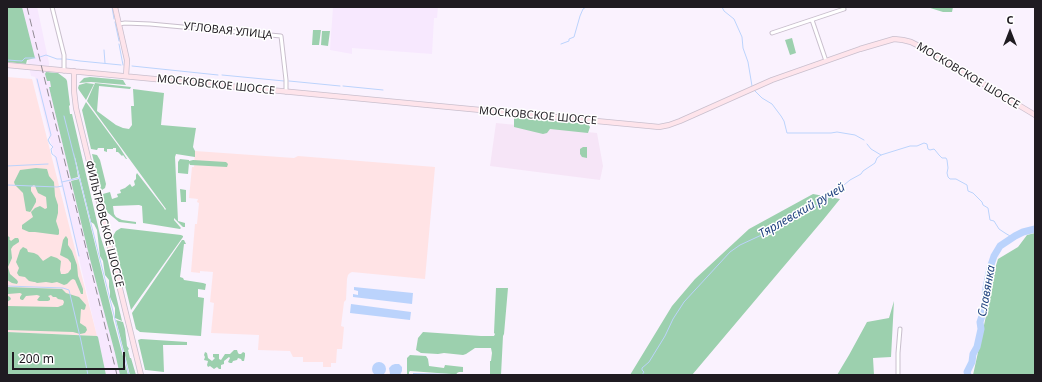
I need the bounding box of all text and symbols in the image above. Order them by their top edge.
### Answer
north arrow [990,12,1030,52]
text: С [1006,12,1014,27]
street label: УГЛОВАЯ УЛИЦА [183,20,273,42]
street label: МОСКОВСКОЕ ШОССЕ [914,40,1022,112]
street label: МОСКОВСКОЕ ШОССЕ [156,72,276,98]
street label: МОСКОВСКОЕ ШОССЕ [478,104,598,128]
street label: ФИЛЬТРОВСКОЕ ШОССЕ [82,159,126,289]
water label: Тярлевский ручей [756,180,848,242]
water label: Славянка [975,264,999,318]
scale bar [14,344,127,370]
text: 200 m [19,350,54,367]

